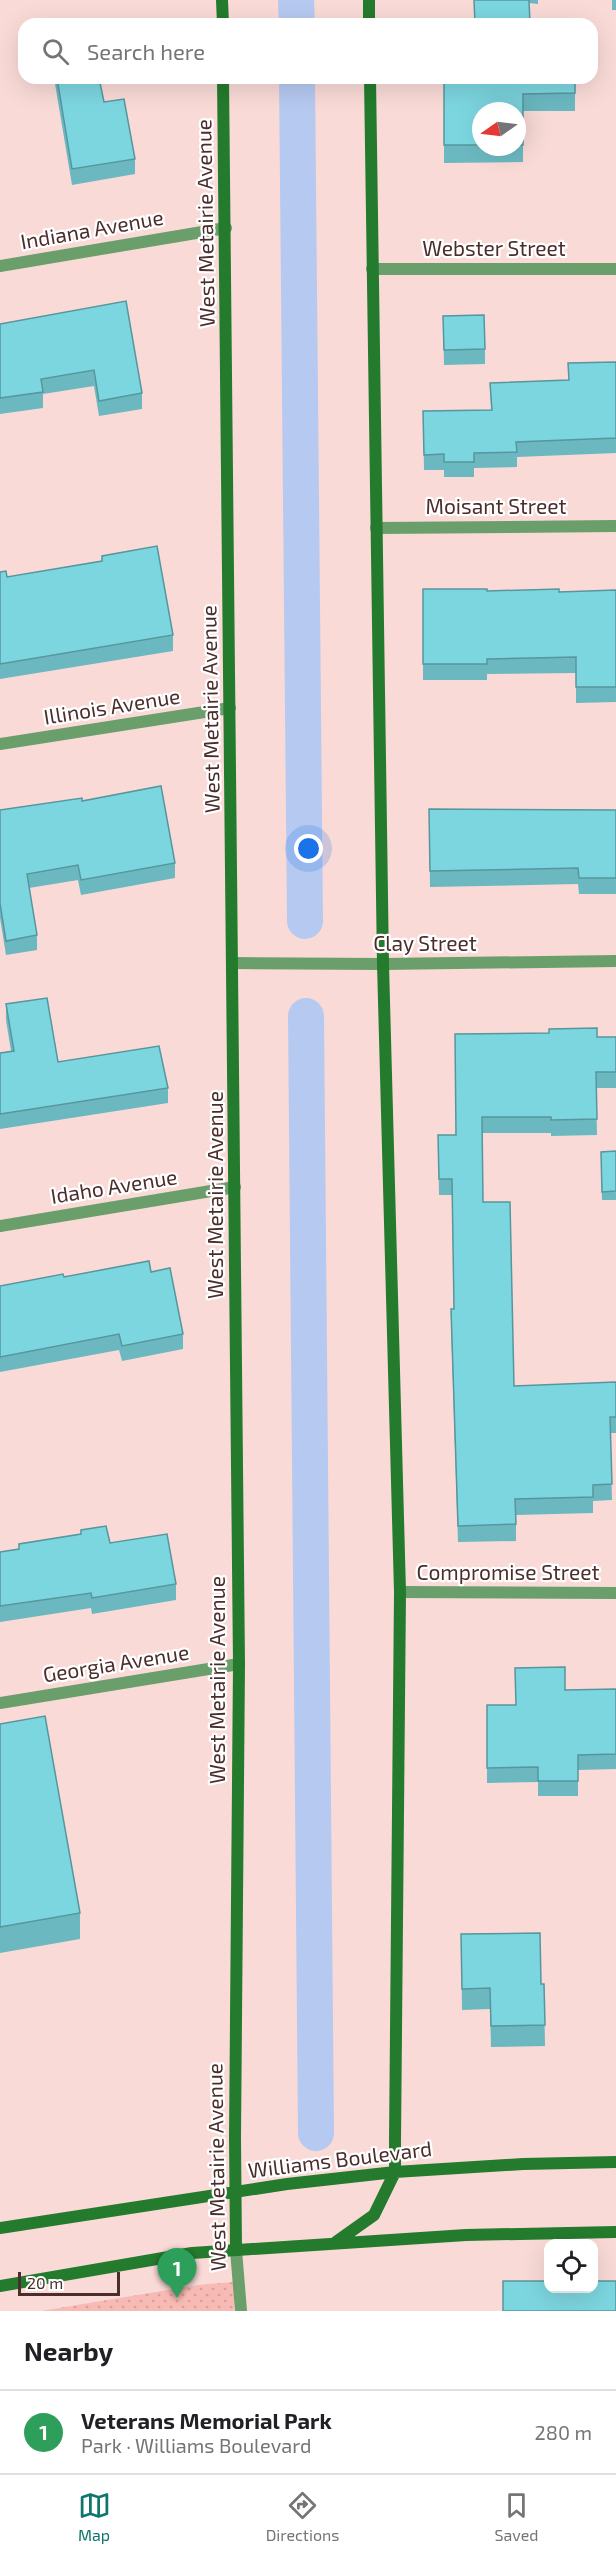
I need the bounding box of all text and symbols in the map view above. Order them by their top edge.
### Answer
search box [18,18,598,84]
icon: search [39,35,72,68]
text: Search here [87,38,205,64]
north arrow [472,102,526,156]
street label: West Metairie Avenue [190,119,219,327]
street label: Indiana Avenue [18,204,165,253]
street label: Webster Street [422,235,566,260]
street label: Moisant Street [426,493,567,518]
street label: West Metairie Avenue [195,605,224,813]
street label: Illinois Avenue [42,682,182,729]
your location [294,834,323,863]
street label: Clay Street [373,930,477,955]
street label: West Metairie Avenue [202,1091,227,1299]
street label: Idaho Avenue [49,1163,179,1208]
street label: Compromise Street [416,1559,600,1584]
street label: West Metairie Avenue [204,1576,229,1784]
street label: Georgia Avenue [41,1639,191,1686]
street label: West Metairie Avenue [201,2063,230,2271]
street label: Williams Boulevard [246,2135,433,2182]
map controls [544,2239,598,2293]
button: locate [544,2239,598,2293]
pin: 1 [158,2248,196,2298]
scale bar [18,2269,120,2296]
text: 20 m [27,2273,63,2292]
text: Nearby [24,2335,113,2366]
text: Veterans Memorial Park [81,2407,332,2433]
text: 1 [39,2420,48,2444]
text: 280 m [535,2420,592,2444]
text: Park · Williams Boulevard [81,2433,312,2457]
tab: Map [78,2489,111,2544]
tab: Directions [266,2489,339,2544]
tab: Saved [495,2489,538,2544]

